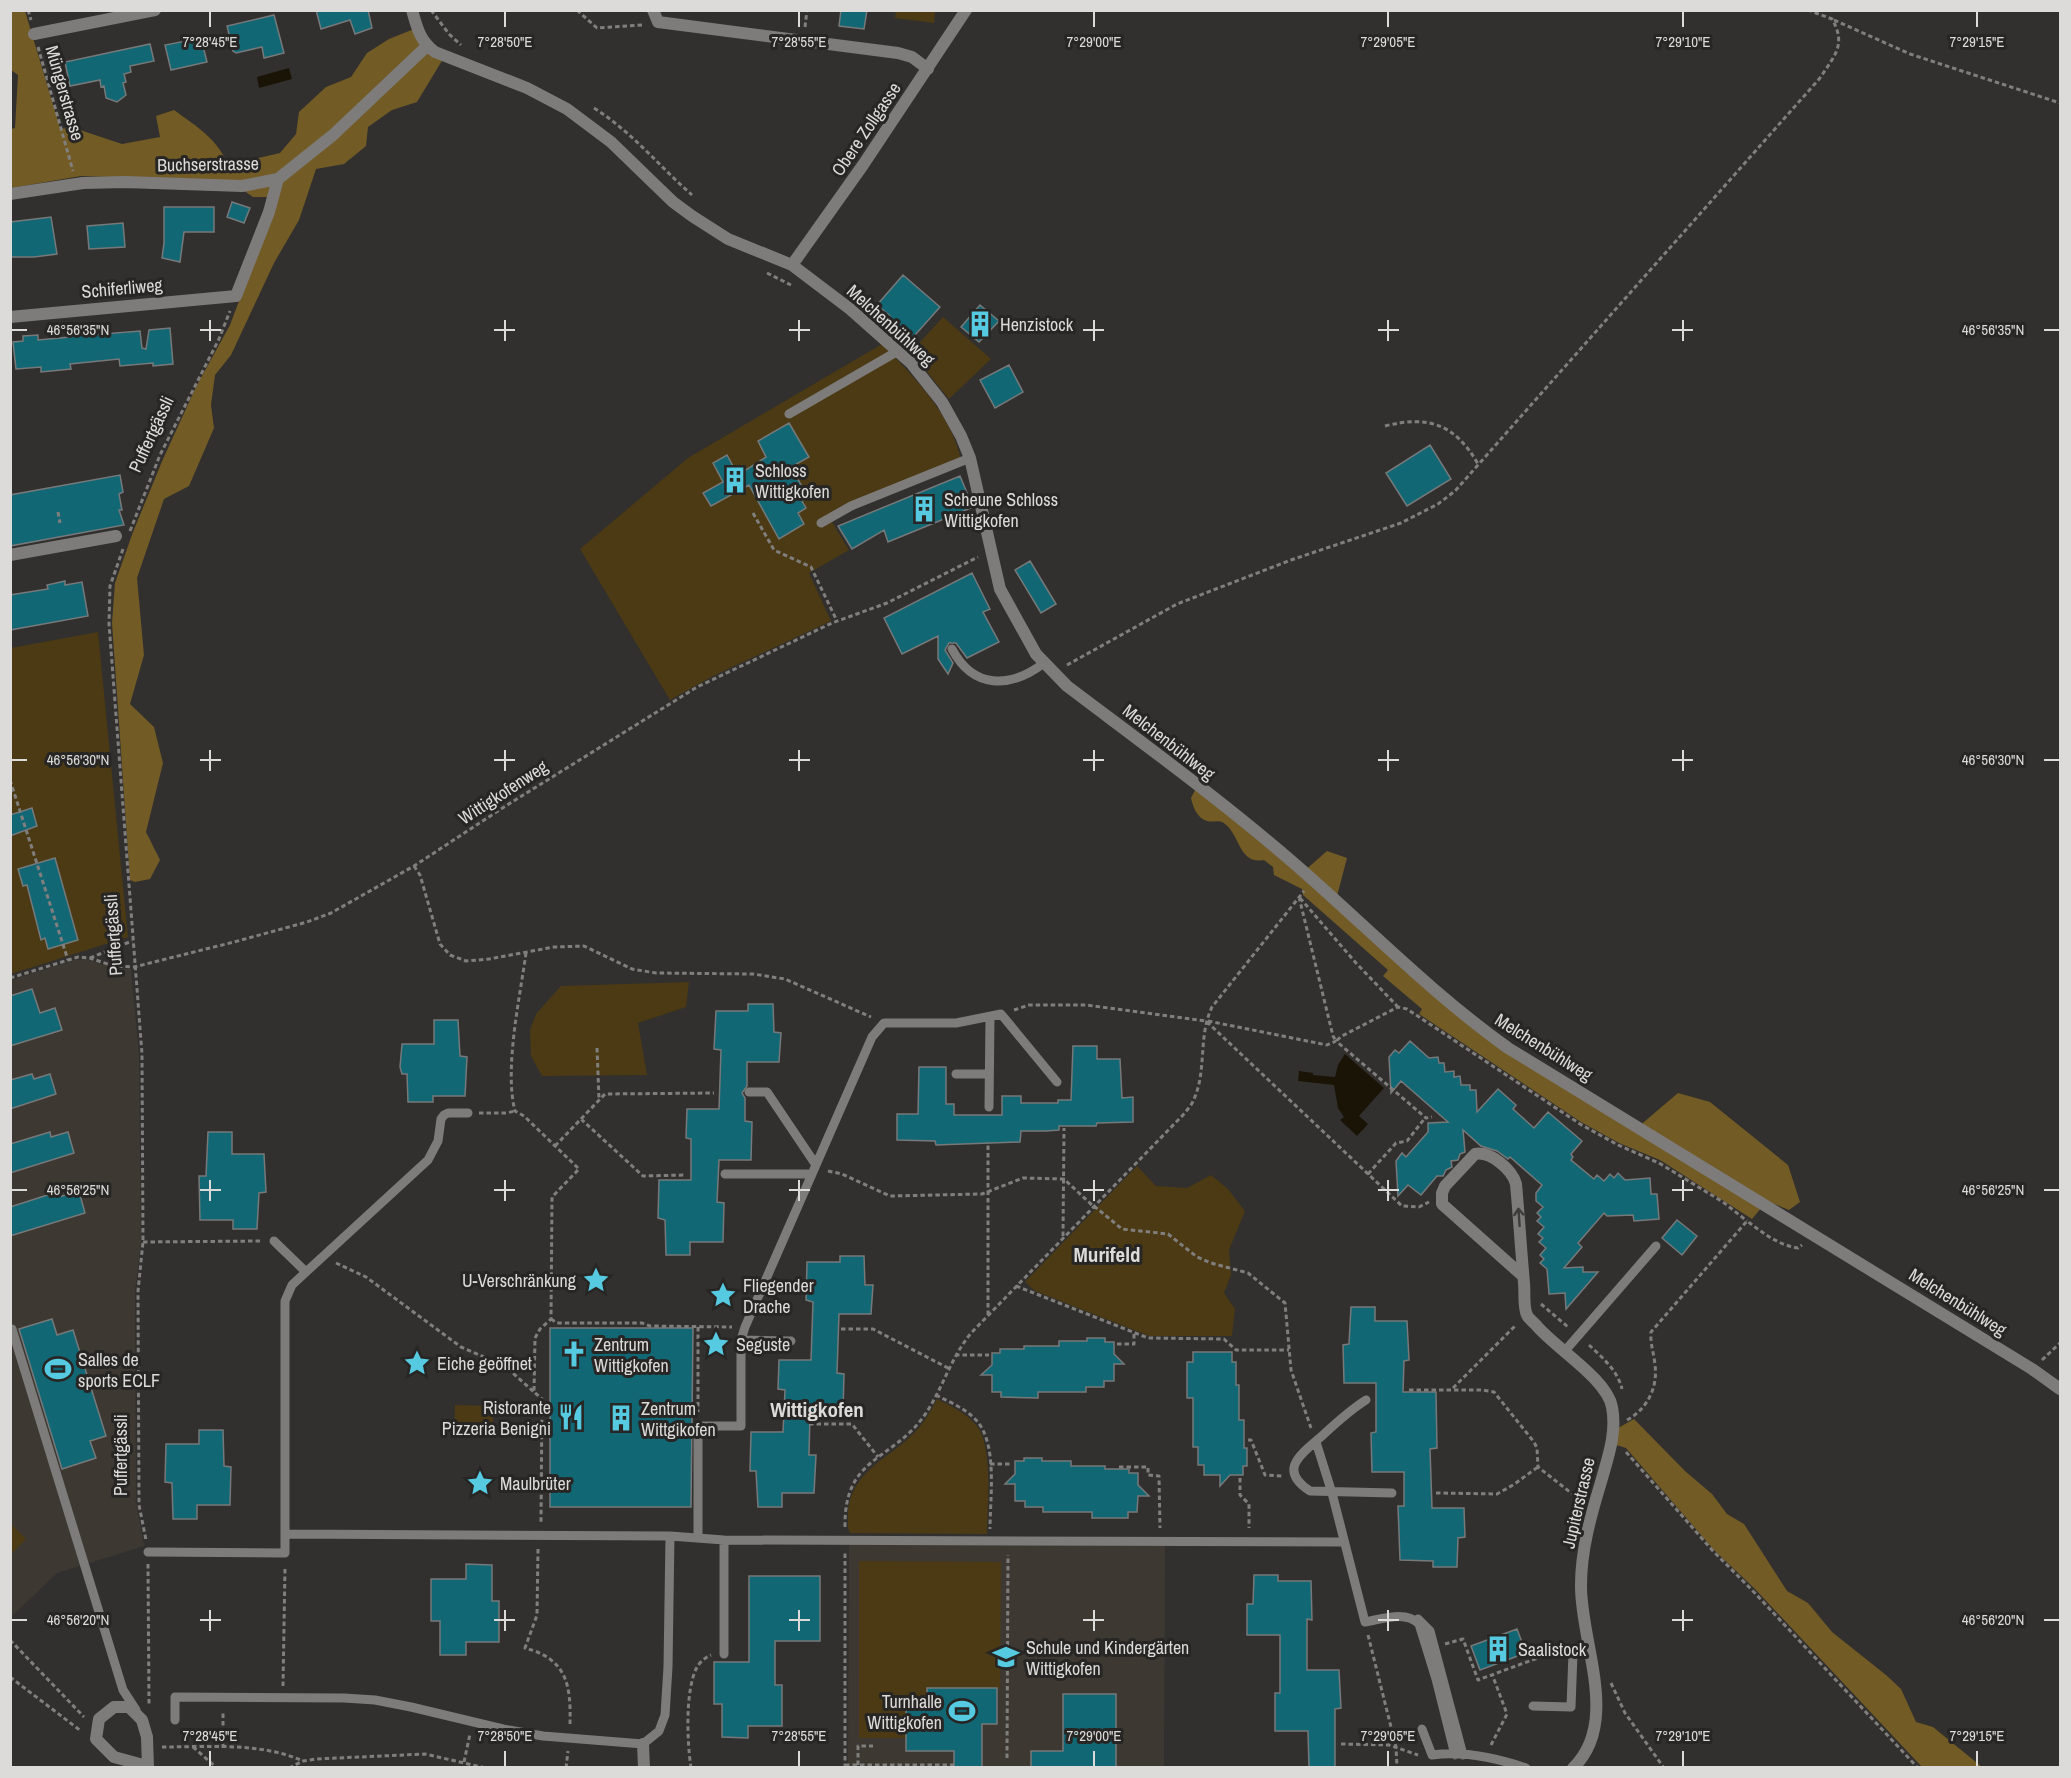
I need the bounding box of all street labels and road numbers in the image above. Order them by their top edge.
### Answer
street label: Müngerstrasse [40,43,90,143]
street label: Obere Zollgasse [825,77,907,181]
street label: Buchserstrasse [157,151,259,177]
street label: Schiferliweg [80,272,164,304]
street label: Melchenbühlweg [841,279,941,372]
street label: Puffertgässli [122,392,180,476]
street label: Melchenbühlweg [1118,698,1221,786]
street label: Wittigkofenweg [454,753,553,830]
street label: Puffertgässli [98,893,128,977]
street label: Melchenbühlweg [1490,1007,1598,1087]
street label: Melchenbühlweg [1904,1262,2012,1342]
street label: Puffertgässli [108,1414,133,1496]
street label: Jupiterstrasse [1555,1455,1601,1551]

